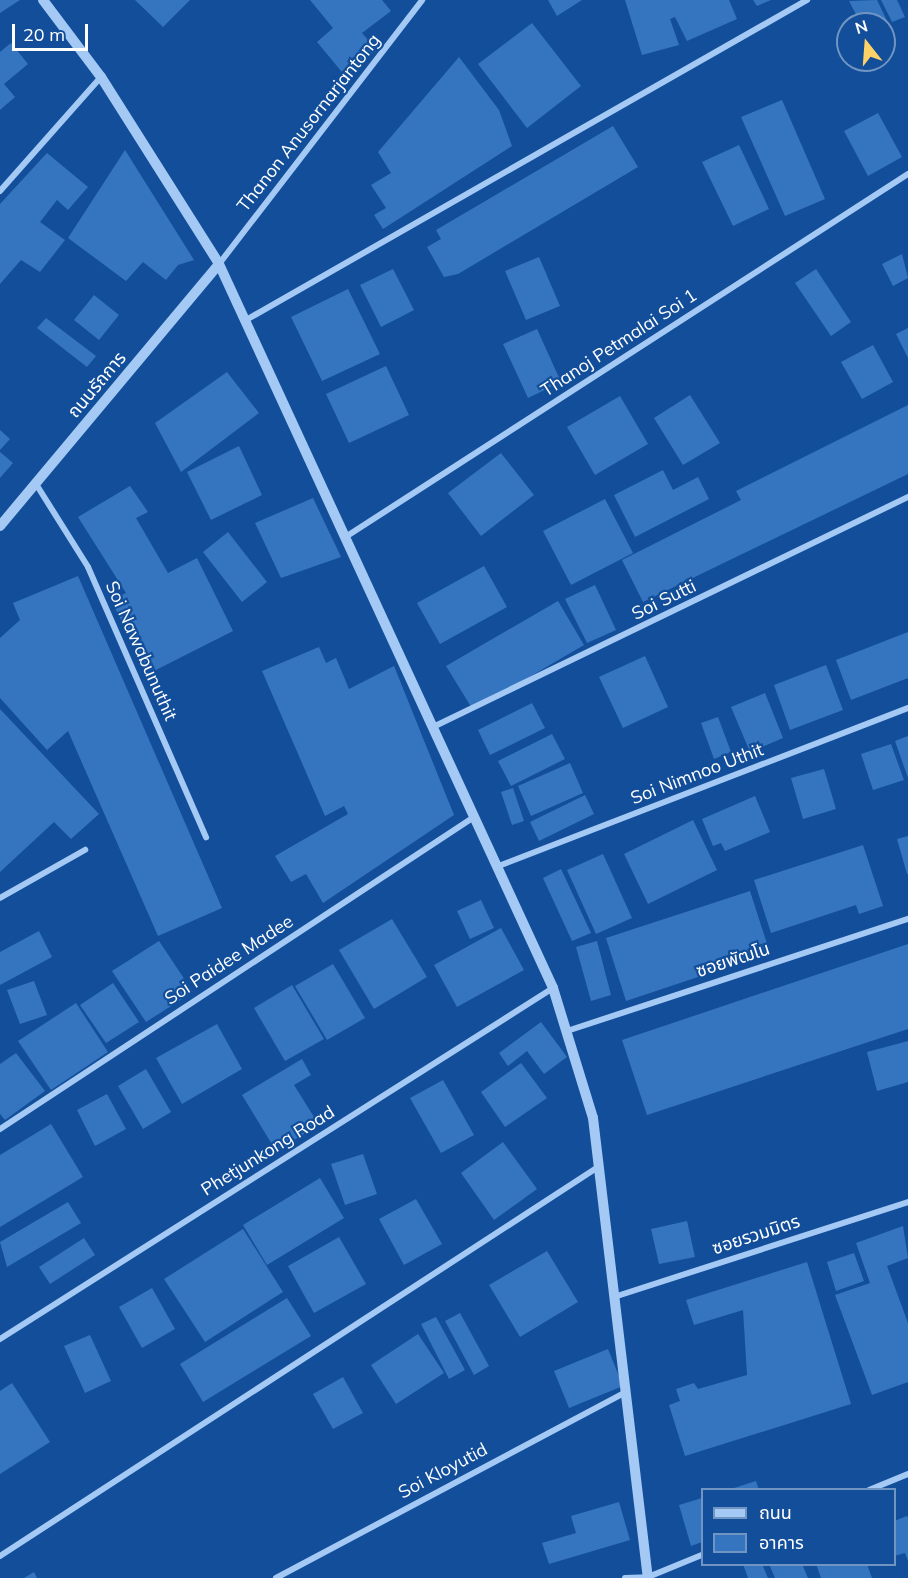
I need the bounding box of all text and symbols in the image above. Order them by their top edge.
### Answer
scale bar [15,12,92,50]
north arrow [836,12,896,72]
text: N [853,15,870,38]
text: 20 m [23,23,65,46]
street label: Thanon Anusornarjantong [233,30,385,216]
street label: Thanoj Petmalai Soi 1 [537,285,701,401]
street label: ถนนรัถการ [63,348,131,422]
street label: Soi Sutti [628,575,700,625]
street label: Soi Nawabunuthit [101,578,181,724]
street label: Soi Nimnoo Uthit [628,739,766,809]
street label: Soi Paidee Madee [161,910,297,1010]
street label: ซอยพัฒโน [693,938,773,982]
street label: Phetjunkong Road [197,1101,339,1201]
street label: ซอยรวมมิตร [709,1211,803,1259]
street label: Soi Kloyutid [395,1439,491,1503]
legend [701,1488,896,1566]
text: ถนน [759,1501,792,1524]
text: อาคาร [759,1531,804,1554]

